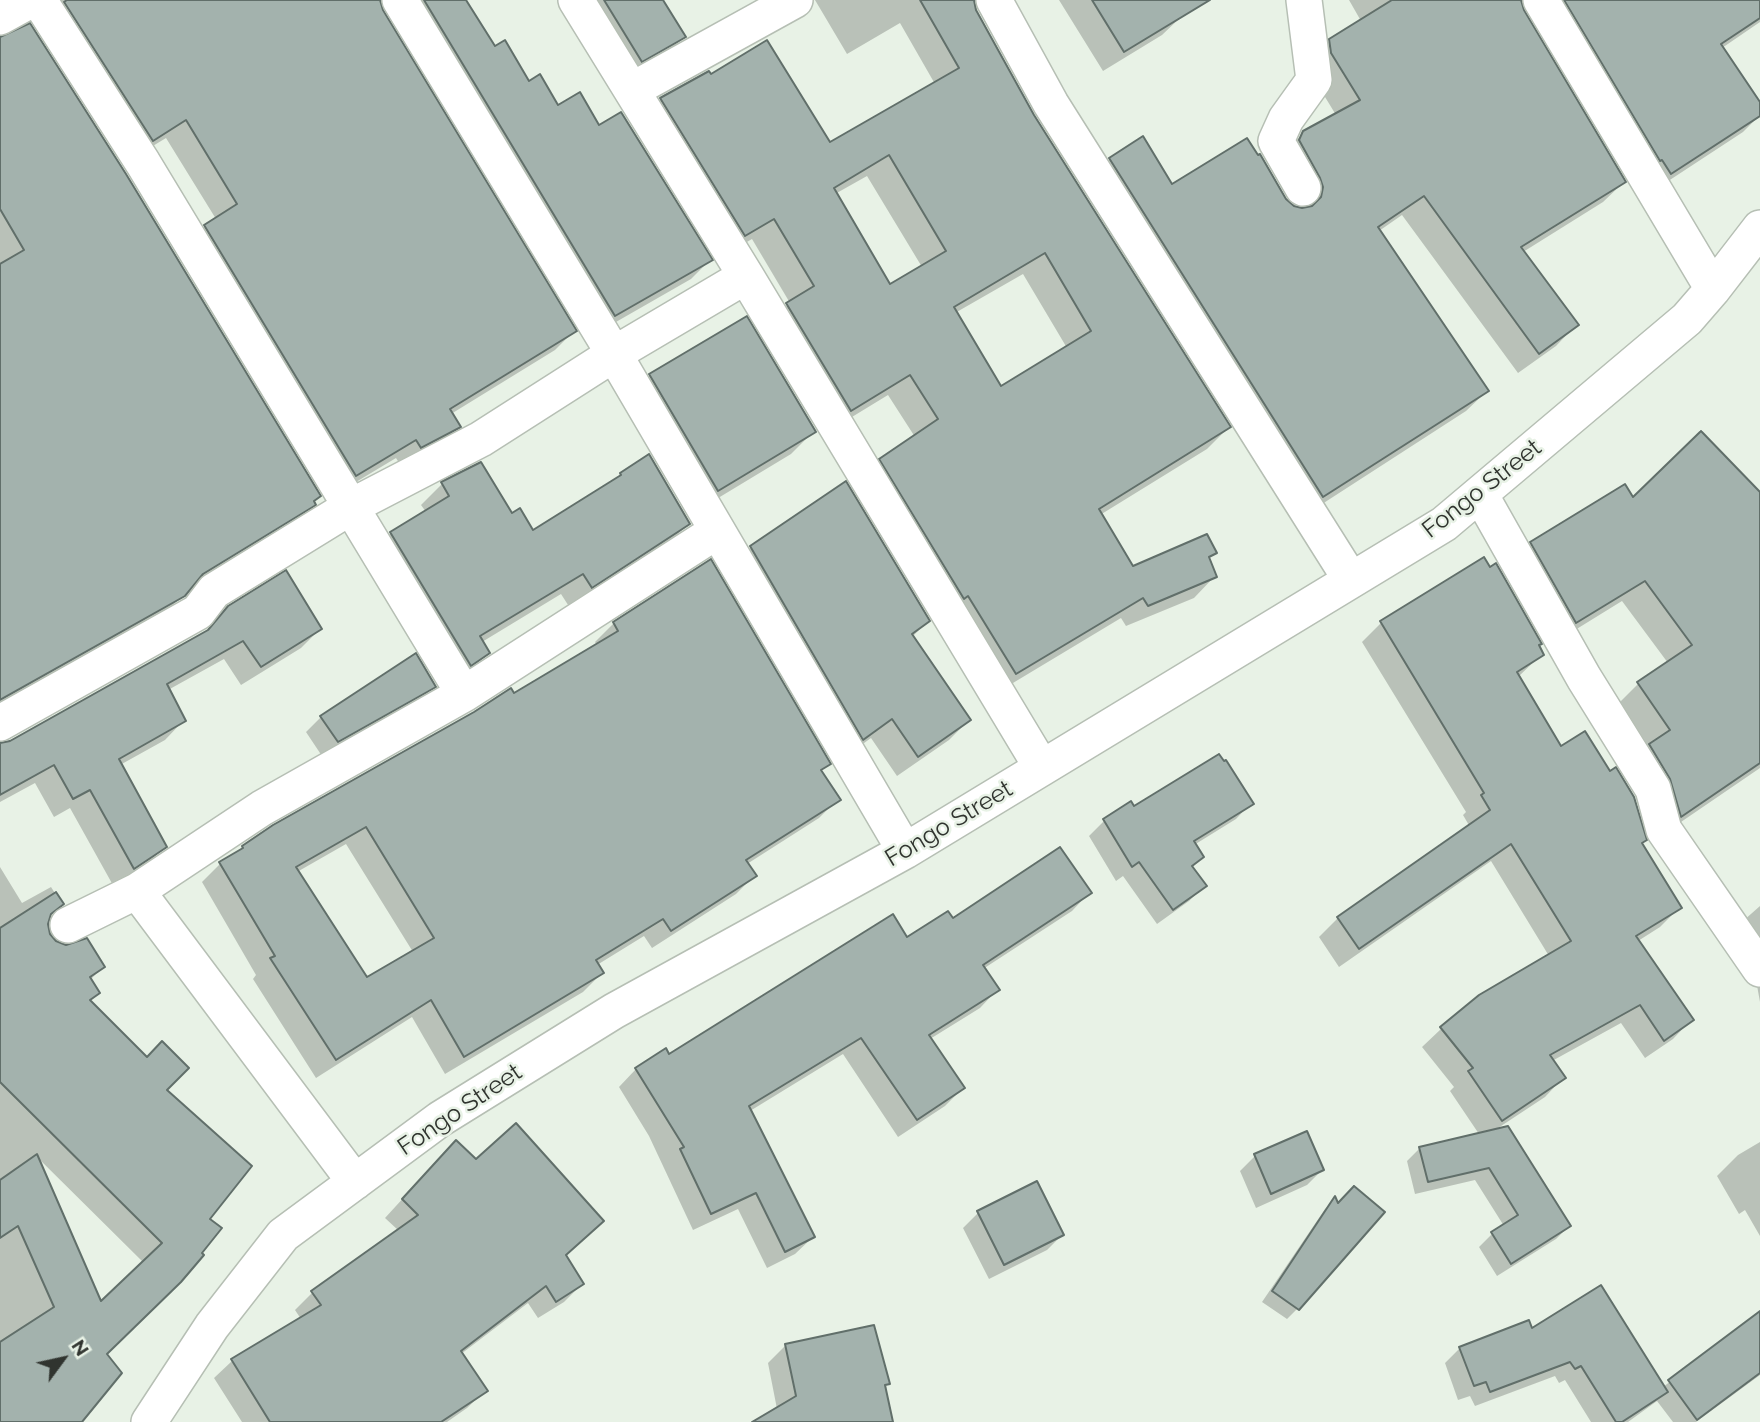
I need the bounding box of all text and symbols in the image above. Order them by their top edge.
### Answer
street label: Fongo Street [1417,434,1547,544]
street label: Fongo Street [880,775,1018,873]
street label: Fongo Street [393,1058,527,1162]
north arrow [28,1324,98,1394]
text: N [67,1335,94,1360]

